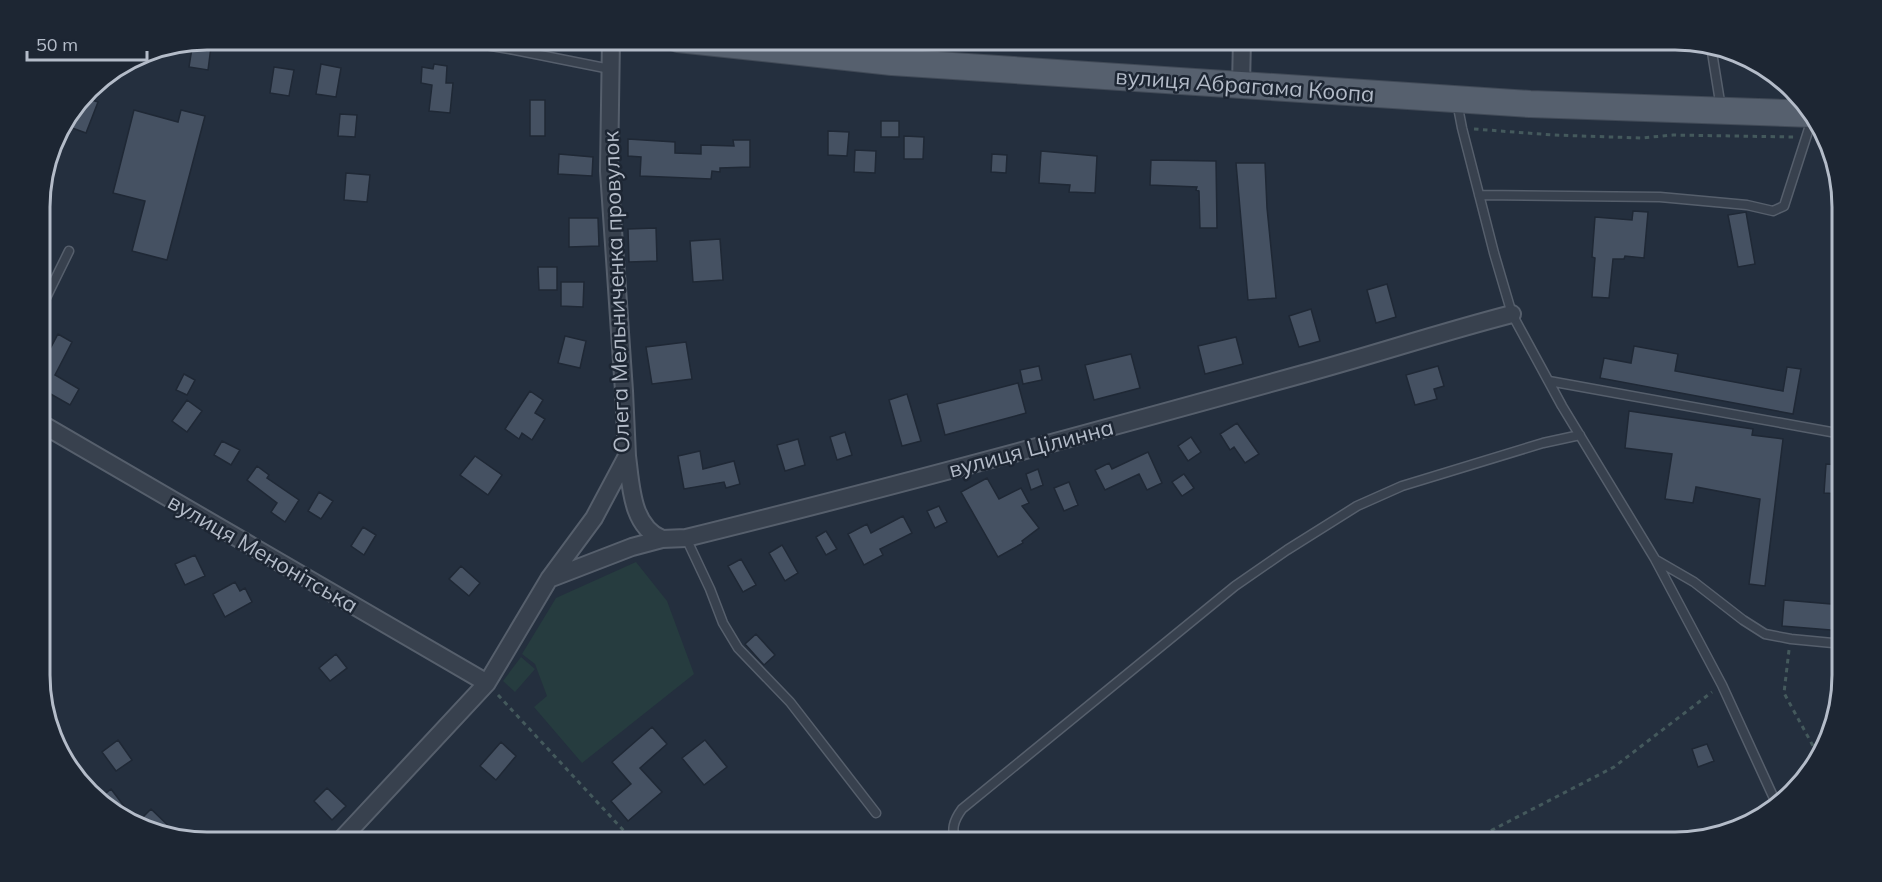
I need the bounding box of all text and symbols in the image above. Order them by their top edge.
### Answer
scale bar [27,24,147,62]
text: 50 m [36,33,78,56]
street label: вулиця Абрагама Коопа [1114,62,1376,108]
street label: Олега Мельниченка провулок [596,130,636,453]
street label: вулиця Цілинна [945,413,1117,483]
street label: вулиця Менонітська [163,487,363,619]

